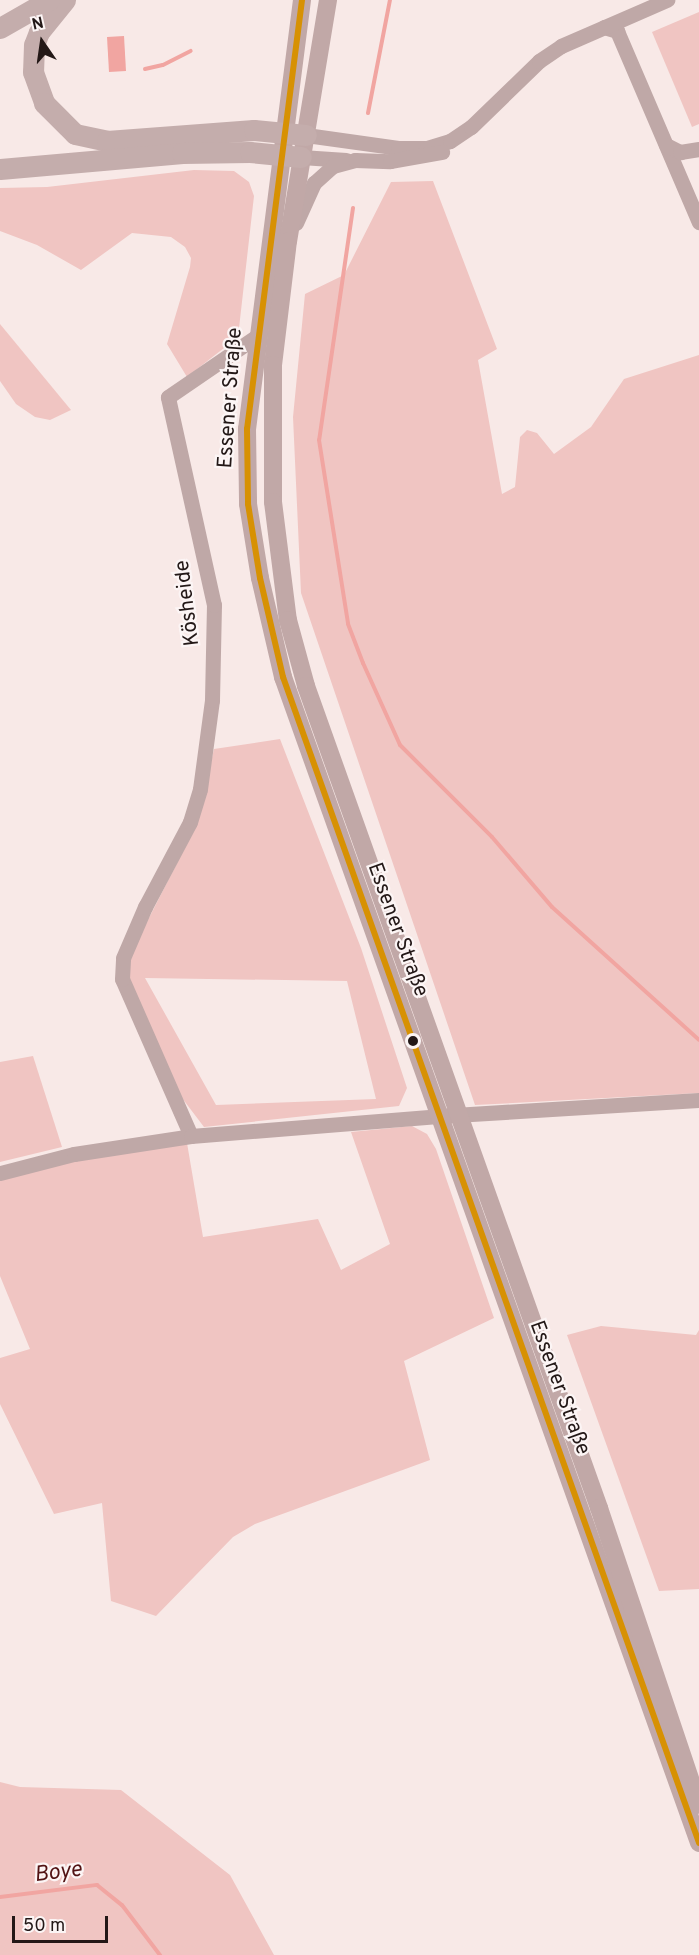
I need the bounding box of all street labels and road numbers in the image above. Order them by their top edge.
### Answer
street label: Essener Straße [214,327,248,469]
street label: Kösheide [170,559,206,647]
street label: Essener Straße [361,859,433,1001]
street label: Essener Straße [523,1317,595,1459]

